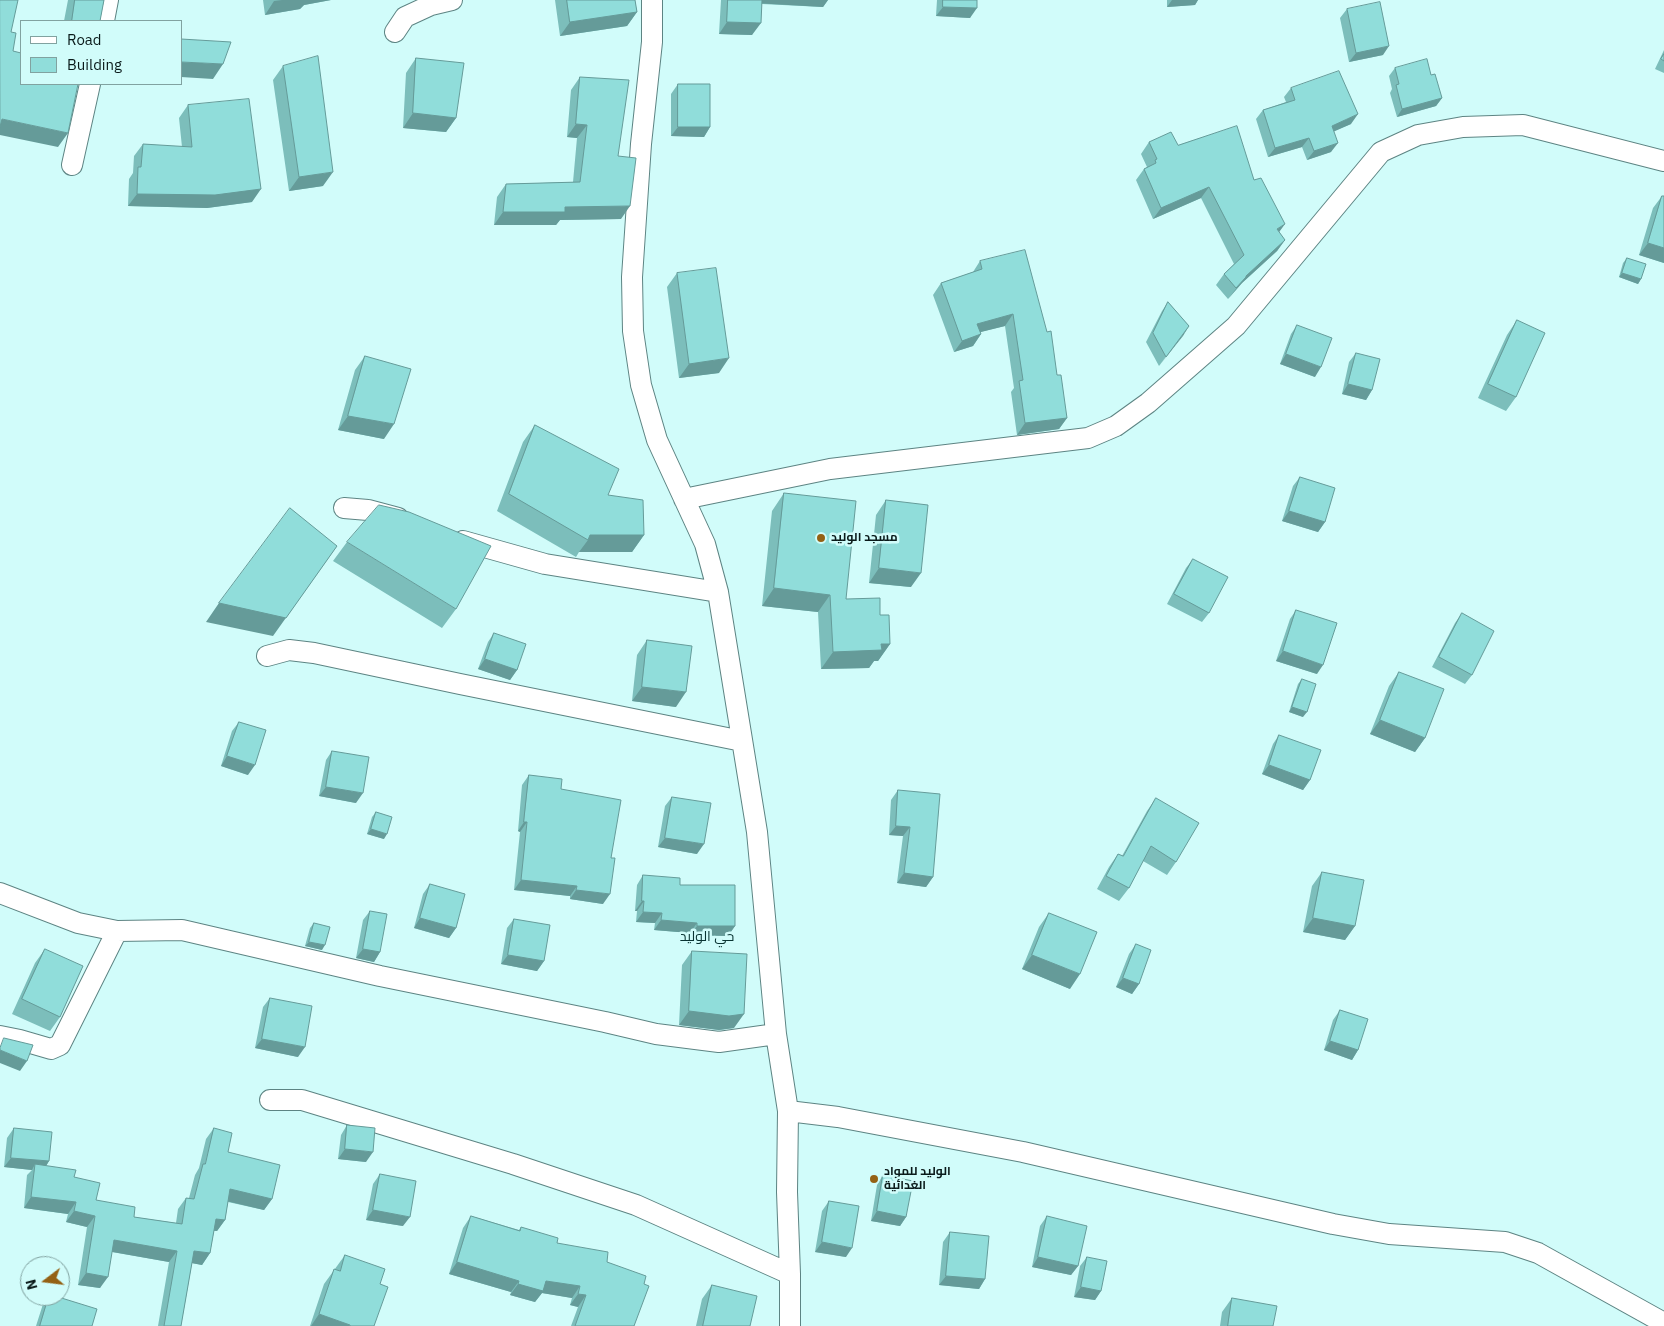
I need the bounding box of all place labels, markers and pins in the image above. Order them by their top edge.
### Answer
place label: مسجد الوليد [831,531,898,545]
marker: مسجد الوليد [815,532,827,544]
place label: الوليد للمواد الغدائية [884,1165,951,1193]
marker: الوليد للمواد الغدائية [868,1173,880,1185]

